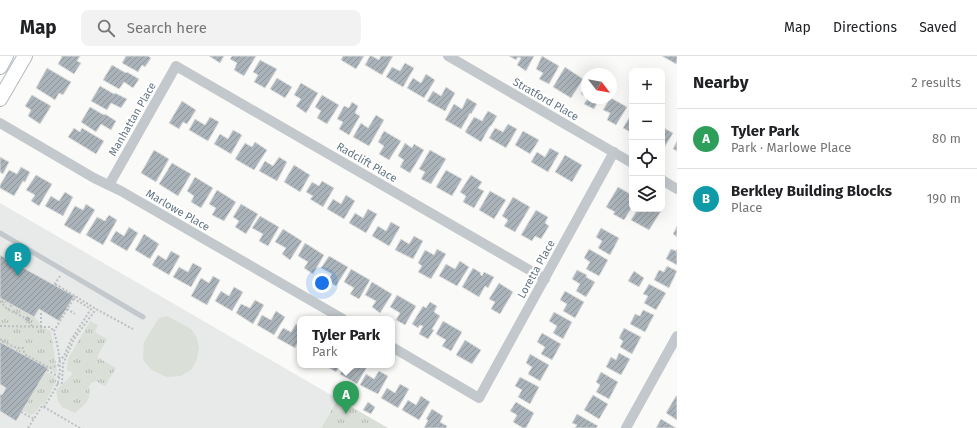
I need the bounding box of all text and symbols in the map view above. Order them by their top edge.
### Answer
search box [81,10,361,46]
text: Map [20,16,57,39]
icon: search [95,17,117,39]
text: Search here [127,19,207,37]
text: Map [784,19,811,36]
text: Directions [833,19,897,36]
text: Saved [919,19,957,36]
north arrow [581,68,617,104]
map controls [629,68,665,212]
button: + [629,68,665,104]
text: Nearby [693,72,748,93]
street label: Stratford Place [511,75,581,123]
text: 2 results [911,75,961,90]
street label: Manhattan Place [106,80,159,158]
button: − [629,104,665,140]
text: Tyler Park [731,122,799,140]
text: A [702,131,710,146]
text: 80 m [932,131,961,146]
street label: Radclift Place [334,140,399,185]
button: locate [629,140,665,176]
text: Park · Marlowe Place [731,140,851,155]
button: layers [629,176,665,212]
text: Berkley Building Blocks [731,182,892,200]
street label: Marlowe Place [143,187,212,234]
text: B [702,191,710,206]
text: 190 m [927,191,961,206]
text: Place [731,200,762,215]
street label: Loretta Place [515,238,558,301]
pin: B [5,243,31,276]
your location [312,273,332,293]
popup [297,316,395,368]
text: Tyler Park [312,326,380,344]
text: Park [312,344,337,359]
pin: A [333,381,359,414]

